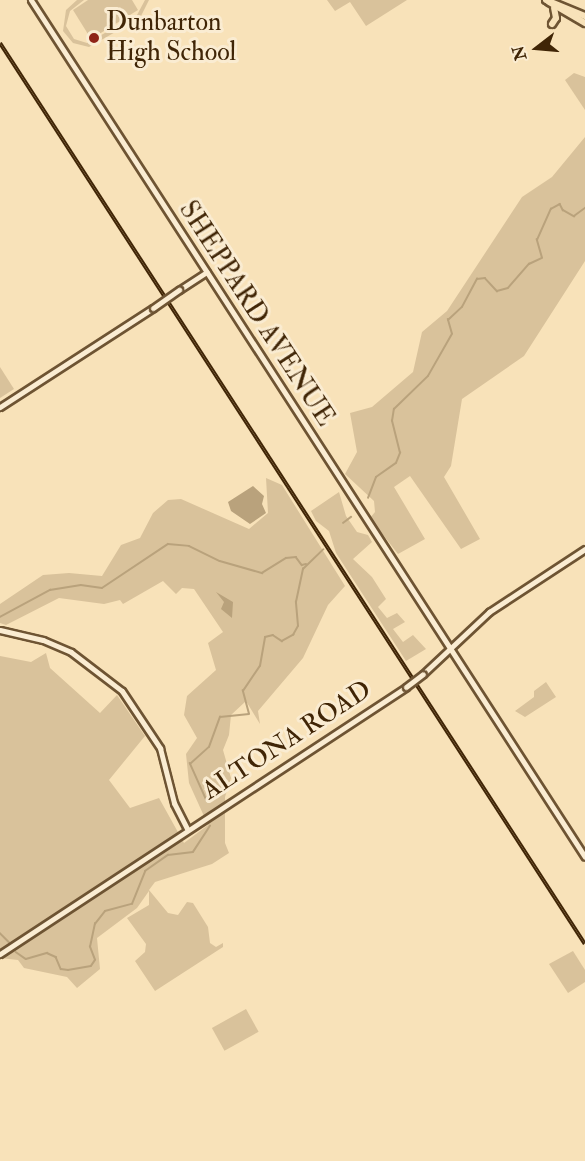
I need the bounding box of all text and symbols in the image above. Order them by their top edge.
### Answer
place label: Dunbarton High School [106,7,236,68]
north arrow [507,18,567,78]
marker: Dunbarton High School [87,31,101,45]
text: N [508,43,531,63]
street label: SHEPPARD AVENUE [172,196,340,432]
street label: ALTONA ROAD [197,675,377,807]

